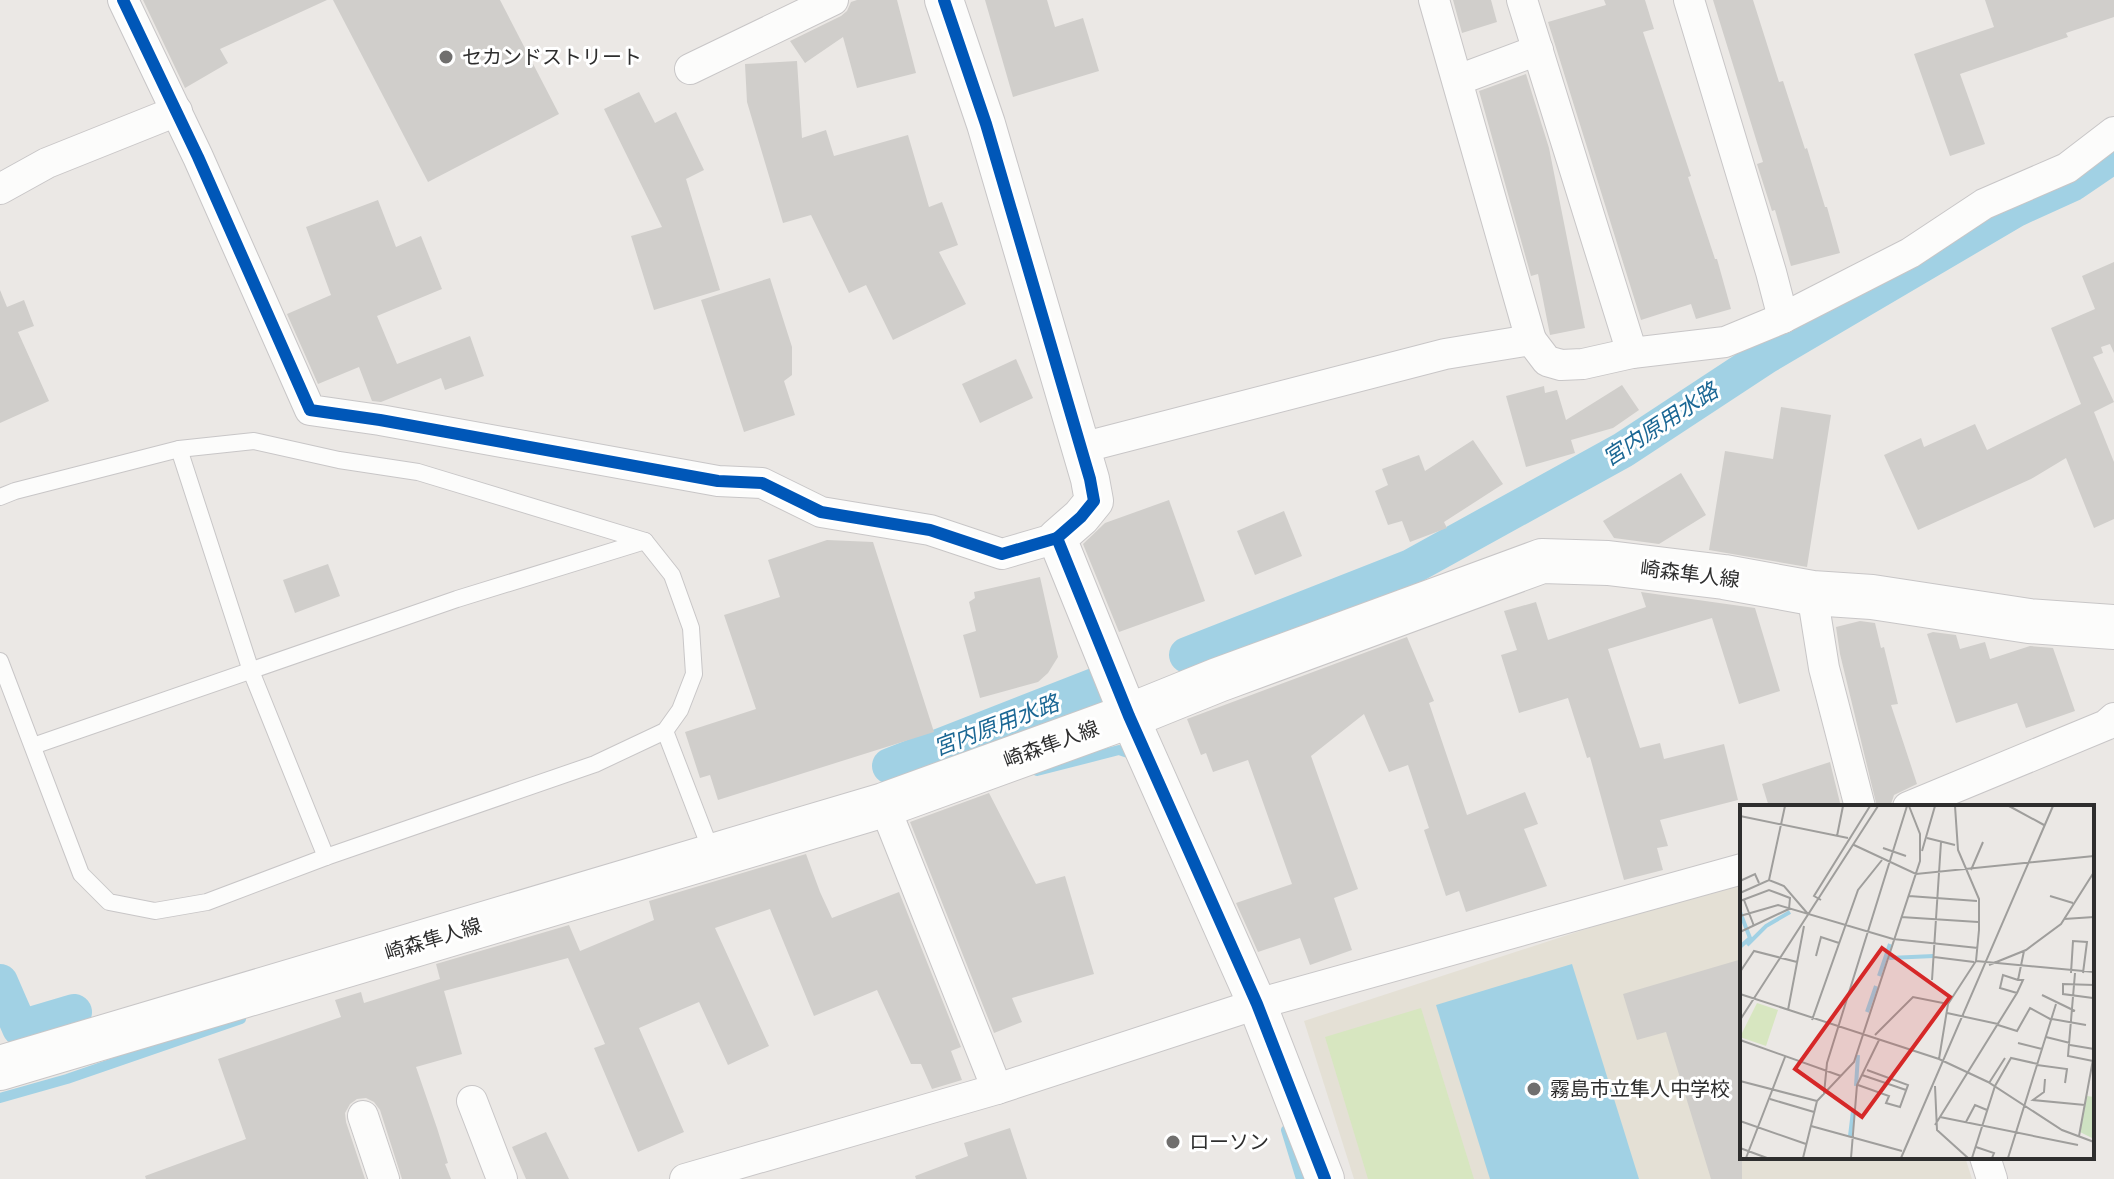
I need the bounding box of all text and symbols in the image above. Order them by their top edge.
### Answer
place label: セカンドストリート [462,44,642,70]
marker: セカンドストリート [437,48,455,66]
water label: 宮内原用水路 [1597,375,1725,472]
street label: 崎森隼人線 [1639,555,1741,593]
water label: 宮内原用水路 [929,688,1064,762]
street label: 崎森隼人線 [1000,715,1102,773]
inset map [1740,805,2094,1159]
street label: 崎森隼人線 [381,912,485,966]
place label: 霧島市立隼人中学校 [1550,1076,1730,1102]
marker: 霧島市立隼人中学校 [1525,1080,1543,1098]
place label: ローソン [1189,1129,1269,1155]
marker: ローソン [1164,1133,1182,1151]

